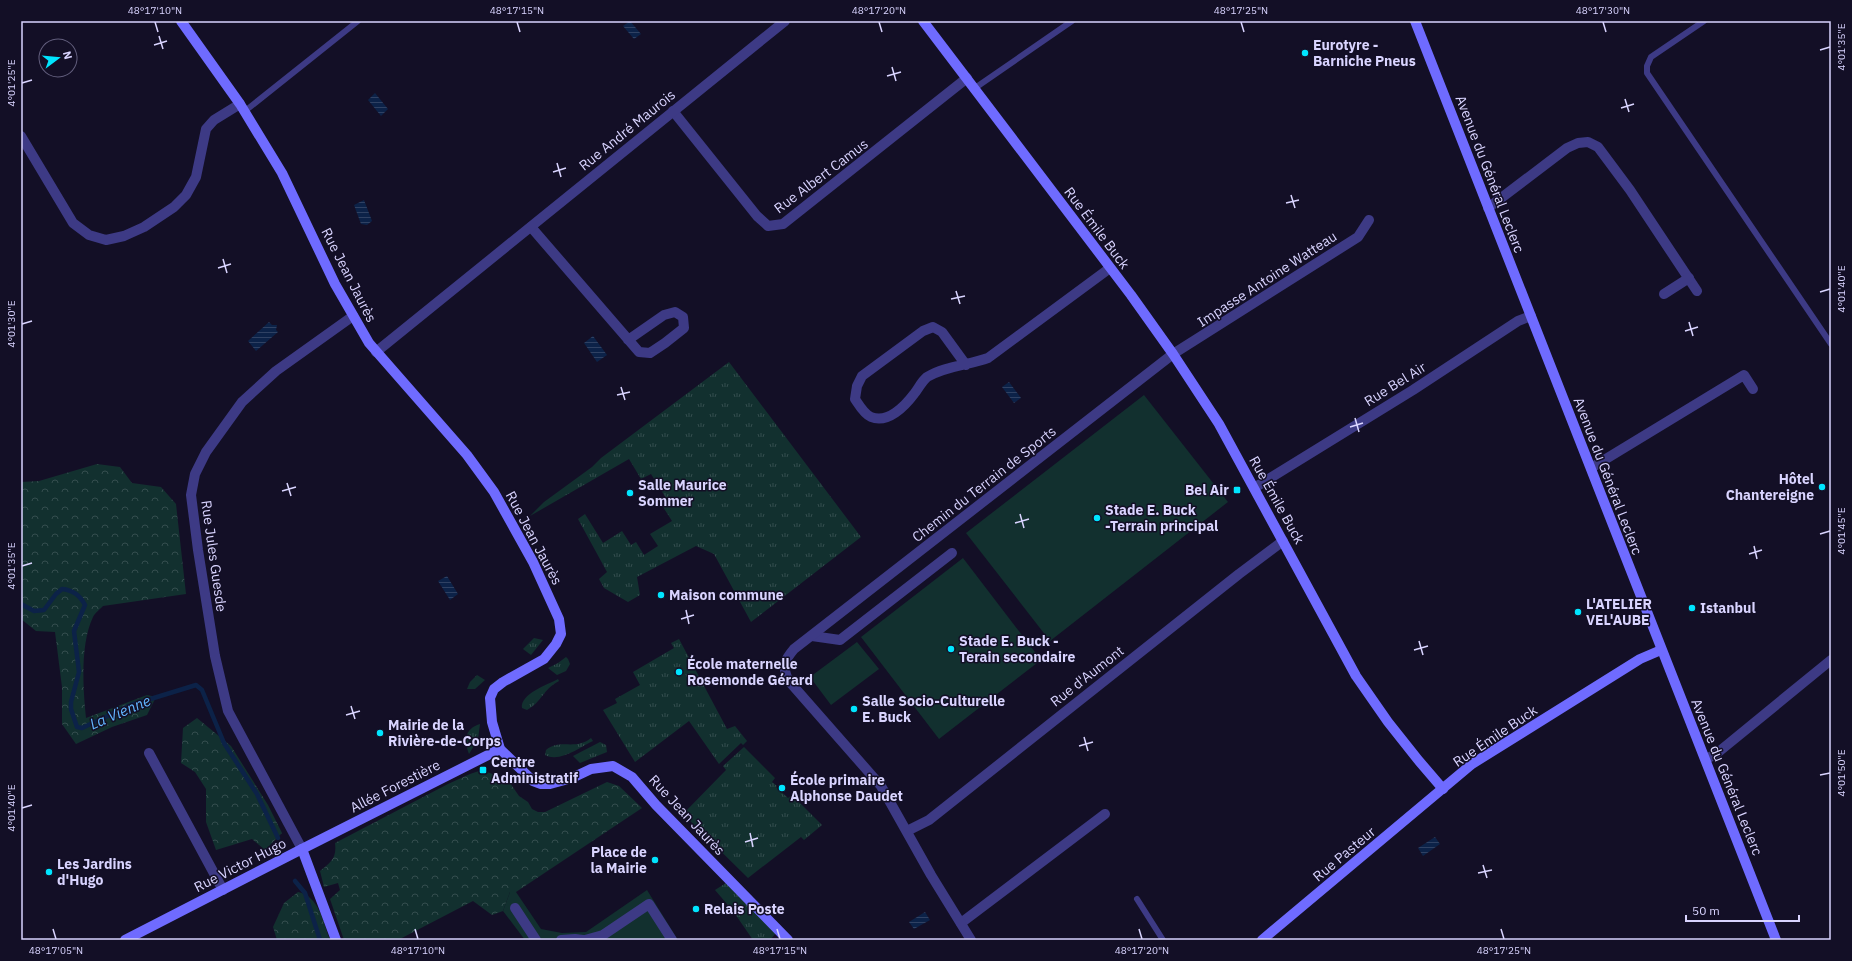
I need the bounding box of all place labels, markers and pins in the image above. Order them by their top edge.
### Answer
place label: Eurotyre - Barniche Pneus [1313,36,1416,70]
marker: Eurotyre - Barniche Pneus [1300,48,1310,58]
place label: Hôtel Chantereigne [1726,470,1814,504]
place label: Salle Maurice Sommer [638,476,727,510]
place label: Bel Air [1185,481,1229,499]
marker: Hôtel Chantereigne [1817,482,1827,492]
marker: Bel Air [1232,485,1242,495]
marker: Salle Maurice Sommer [625,488,635,498]
place label: Stade E. Buck -Terrain principal [1105,501,1218,535]
marker: Stade E. Buck -Terrain principal [1092,513,1102,523]
place label: Maison commune [669,586,784,604]
marker: Maison commune [656,590,666,600]
place label: L'ATELIER VEL'AUBE [1586,595,1652,629]
place label: Istanbul [1700,599,1756,617]
marker: Istanbul [1687,603,1697,613]
marker: L'ATELIER VEL'AUBE [1573,607,1583,617]
place label: Stade E. Buck - Terain secondaire [959,632,1076,666]
marker: Stade E. Buck - Terain secondaire [946,644,956,654]
place label: École maternelle Rosemonde Gérard [687,654,813,689]
marker: École maternelle Rosemonde Gérard [674,667,684,677]
place label: Salle Socio-Culturelle E. Buck [862,692,1005,726]
marker: Salle Socio-Culturelle E. Buck [849,704,859,714]
place label: Mairie de la Rivière-de-Corps [388,716,501,750]
marker: Mairie de la Rivière-de-Corps [375,728,385,738]
place label: Centre Administratif [491,753,578,787]
marker: Centre Administratif [478,765,488,775]
place label: École primaire Alphonse Daudet [790,770,903,805]
marker: École primaire Alphonse Daudet [777,783,787,793]
place label: Place de la Mairie [591,843,647,877]
place label: Les Jardins d'Hugo [57,855,132,889]
marker: Place de la Mairie [650,855,660,865]
marker: Les Jardins d'Hugo [44,867,54,877]
place label: Relais Poste [704,900,785,918]
marker: Relais Poste [691,904,701,914]

